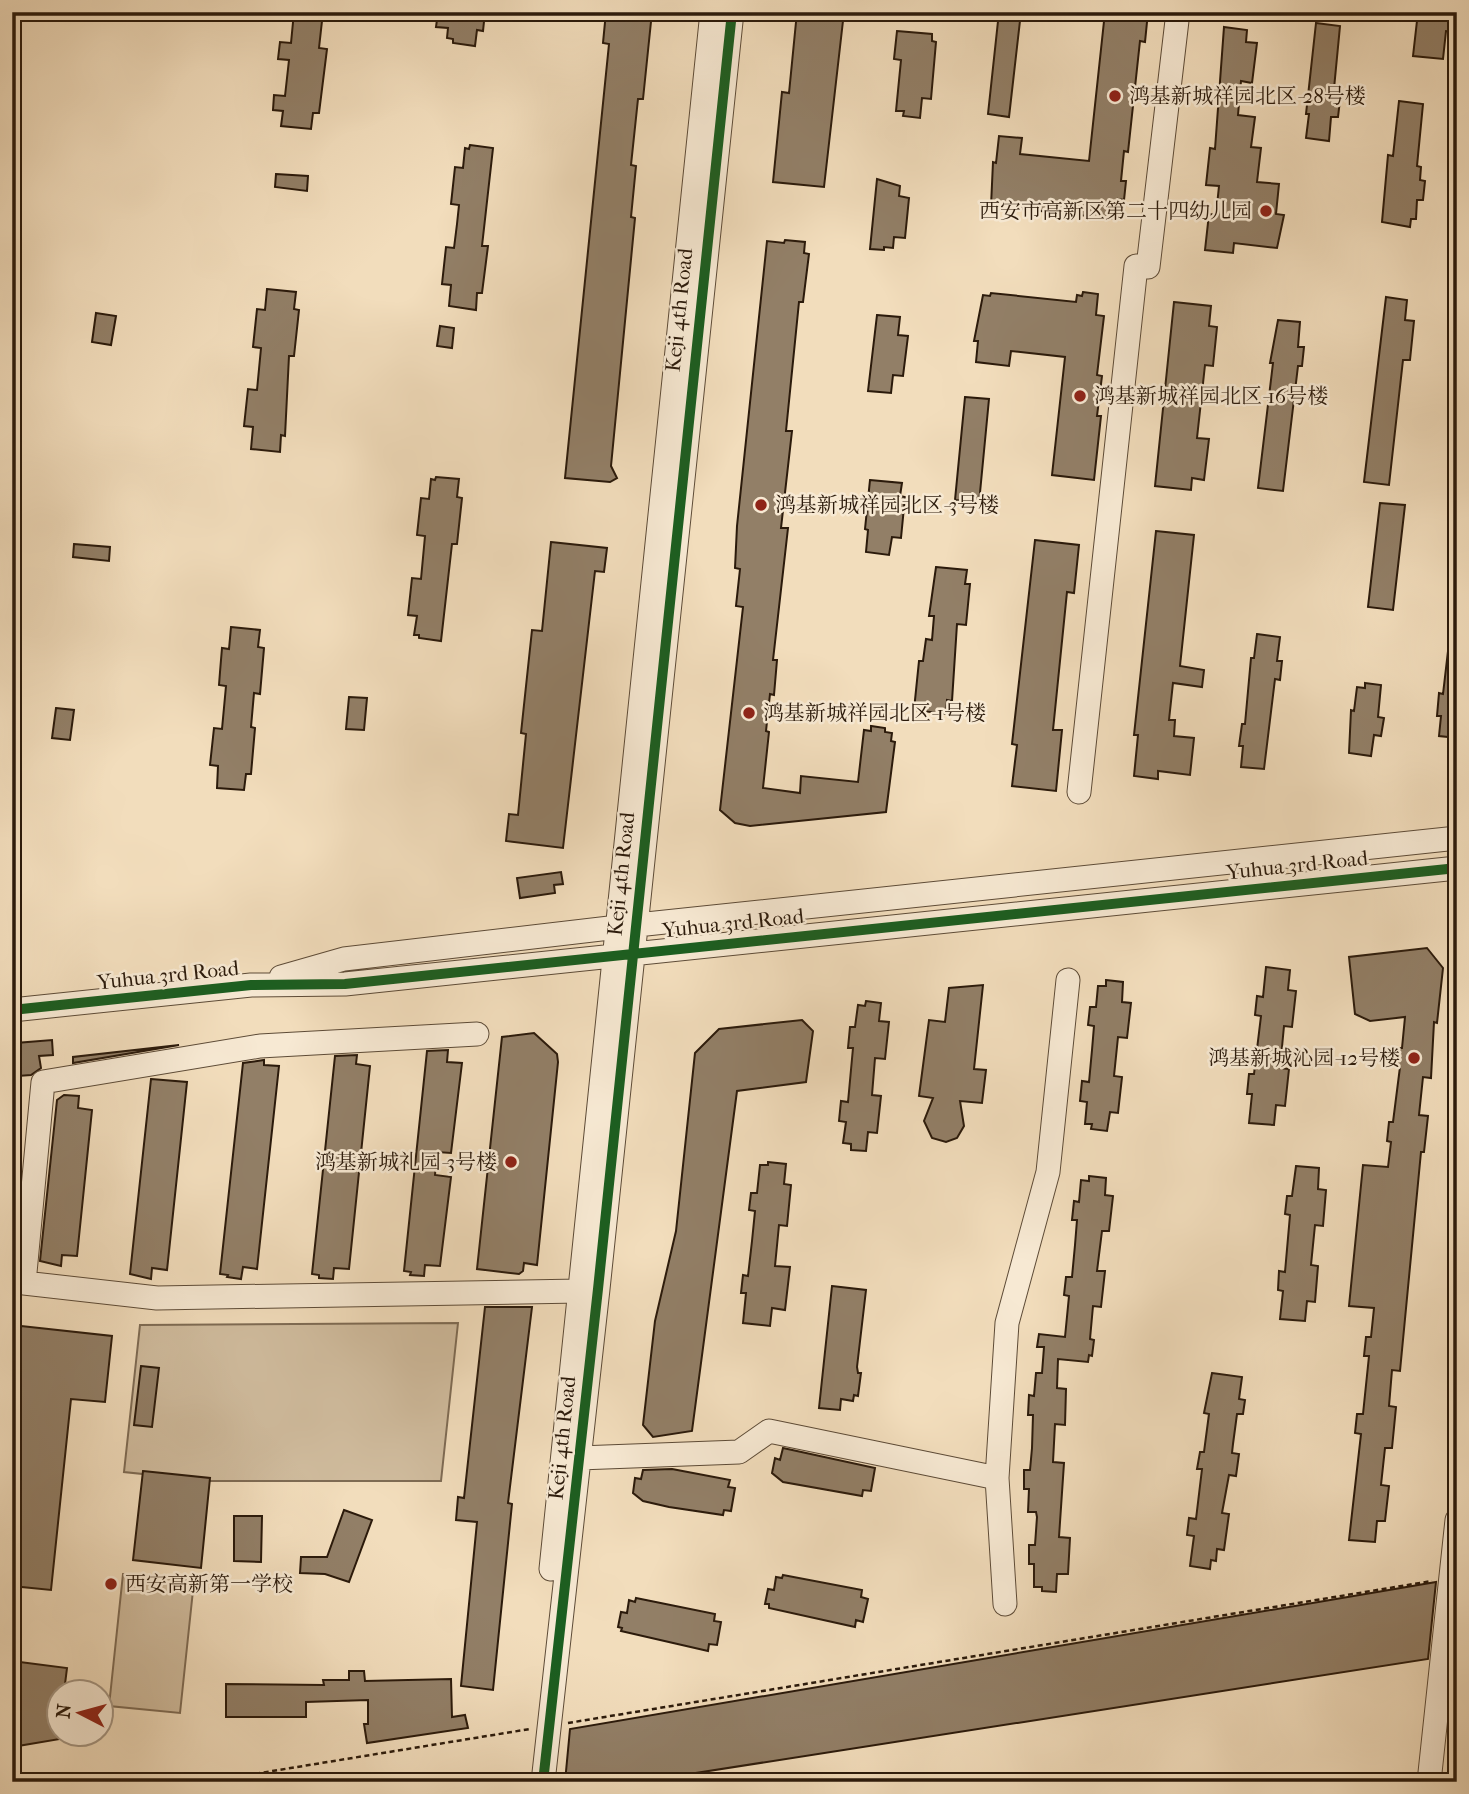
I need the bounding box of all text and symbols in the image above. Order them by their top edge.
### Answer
place label: 鸿基新城祥园北区-28号楼 [1129,84,1366,108]
marker: 鸿基新城祥园北区-28号楼 [1107,88,1123,104]
place label: 西安市高新区第二十四幼儿园 [979,199,1252,223]
marker: 西安市高新区第二十四幼儿园 [1258,203,1274,219]
street label: Keji 4th Road [661,246,697,373]
place label: 鸿基新城祥园北区-16号楼 [1094,384,1328,408]
marker: 鸿基新城祥园北区-16号楼 [1072,388,1088,404]
place label: 鸿基新城祥园北区-3号楼 [775,493,999,517]
marker: 鸿基新城祥园北区-3号楼 [753,497,769,513]
place label: 鸿基新城祥园北区-1号楼 [763,701,986,725]
marker: 鸿基新城祥园北区-1号楼 [741,705,757,721]
street label: Keji 4th Road [603,810,639,937]
street label: Yuhua 3rd Road [1224,846,1370,884]
street label: Yuhua 3rd Road [660,904,806,942]
street label: Yuhua 3rd Road [95,956,241,994]
place label: 鸿基新城沁园-12号楼 [1208,1046,1400,1070]
marker: 鸿基新城沁园-12号楼 [1406,1050,1422,1066]
place label: 鸿基新城礼园-3号楼 [315,1150,497,1174]
marker: 鸿基新城礼园-3号楼 [503,1154,519,1170]
street label: Keji 4th Road [544,1374,580,1501]
place label: 西安高新第一学校 [125,1572,293,1596]
marker: 西安高新第一学校 [103,1576,119,1592]
north arrow [46,1678,116,1748]
text: N [52,1702,76,1720]

